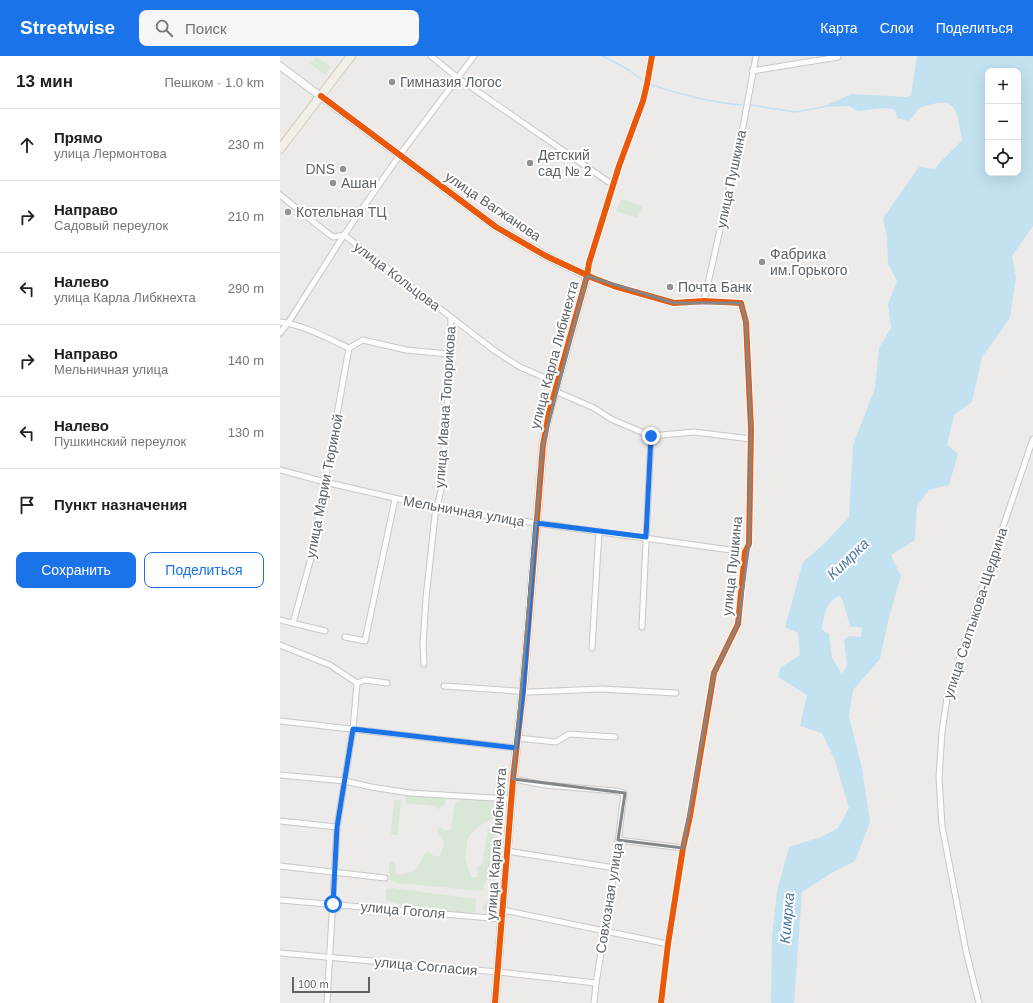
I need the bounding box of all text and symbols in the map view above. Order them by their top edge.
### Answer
search box [139,10,419,46]
text: Streetwise [20,17,115,38]
icon: search [153,17,175,39]
text: Поиск [185,20,227,37]
text: Карта [820,20,858,36]
text: Слои [880,20,914,36]
text: Поделиться [936,20,1013,36]
map controls [985,68,1021,176]
button: + [985,68,1021,104]
text: 13 мин [16,72,73,91]
place label: Гимназия Логос [400,74,502,90]
text: Пешком · 1.0 km [164,75,264,90]
marker: Гимназия Логос [387,77,397,87]
button: − [985,104,1021,140]
street label: улица Пушкина [713,128,749,230]
text: Прямо [54,129,103,146]
icon: ahead [16,134,38,156]
text: 230 m [228,137,264,152]
button: locate [985,140,1021,176]
text: улица Лермонтова [54,146,167,161]
place label: Детский сад № 2 [538,147,592,179]
marker: Детский сад № 2 [525,158,535,168]
place label: DNS [305,161,335,177]
marker: DNS [338,164,348,174]
street label: улица Вагжанова [442,168,544,244]
place label: Ашан [341,175,377,191]
marker: Ашан [328,178,338,188]
text: Направо [54,201,118,218]
place label: Котельная ТЦ [296,204,387,220]
icon: right [16,206,38,228]
marker: Котельная ТЦ [283,207,293,217]
text: 210 m [228,209,264,224]
text: Садовый переулок [54,218,168,233]
street label: улица Кольцова [351,238,444,314]
place label: Фабрика им.Горького [770,246,848,278]
marker: Фабрика им.Горького [757,257,767,267]
text: Налево [54,273,109,290]
icon: left [16,278,38,300]
street label: улица Карла Либкнехта [527,279,582,431]
place label: Почта Банк [678,279,752,295]
text: 290 m [228,281,264,296]
marker: Почта Банк [665,282,675,292]
text: улица Карла Либкнехта [54,290,196,305]
street label: улица Ивана Топорикова [431,325,459,488]
text: Направо [54,345,118,362]
icon: right [16,350,38,372]
text: 140 m [228,353,264,368]
text: Мельничная улица [54,362,168,377]
street label: улица Марии Тюриной [302,412,346,560]
text: Налево [54,417,109,434]
icon: left [16,422,38,444]
text: 130 m [228,425,264,440]
route end [642,427,660,445]
text: Пушкинский переулок [54,434,186,449]
street label: Мельничная улица [402,492,526,530]
icon: arrive [16,494,38,516]
text: Пункт назначения [54,496,187,513]
street label: улица Пушкина [719,515,745,617]
street label: улица Салтыкова-Щедрина [940,525,1010,700]
water label: Кимрка [823,535,872,583]
button: Сохранить [16,552,136,588]
button: Поделиться [144,552,264,588]
street label: улица Карла Либкнехта [483,767,509,921]
street label: Совхозная улица [592,841,626,954]
water label: Кимрка [776,892,797,944]
route start [324,895,342,913]
street label: улица Гоголя [360,898,446,922]
street label: улица Согласия [374,954,478,978]
scale bar [292,975,370,994]
text: 100 m [298,978,329,990]

